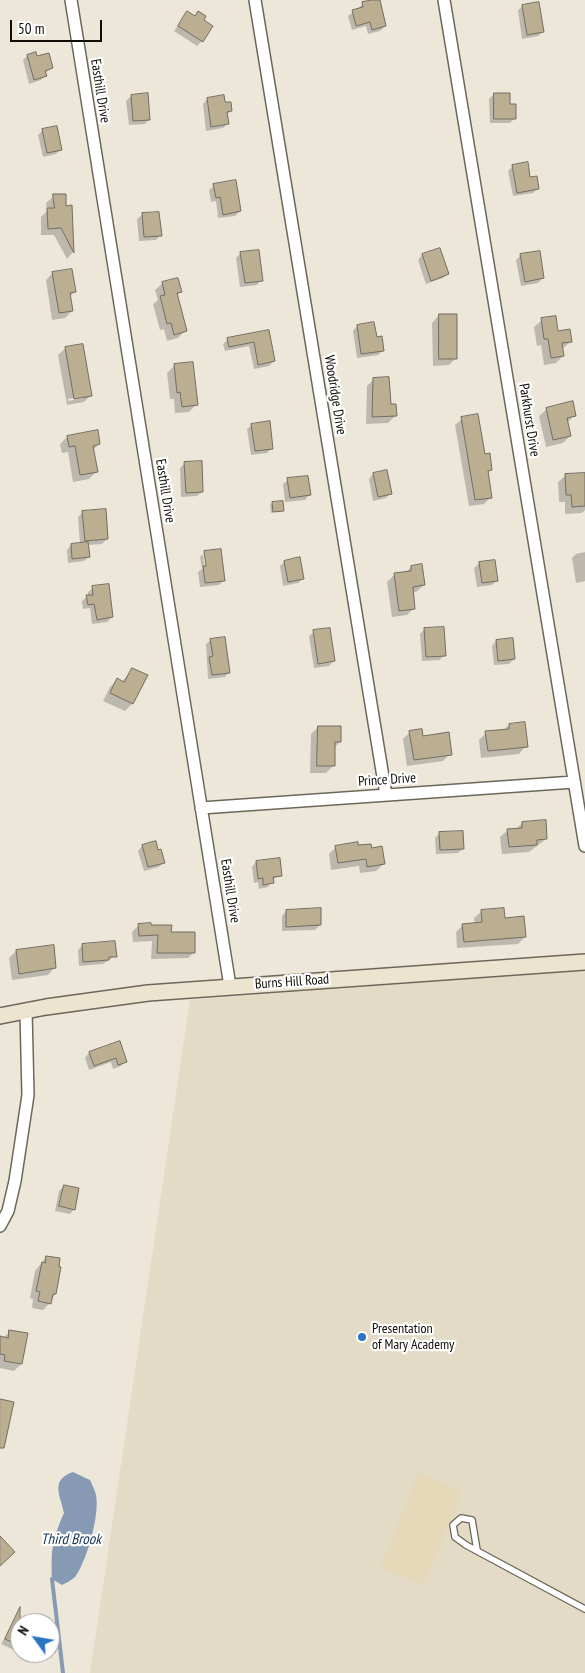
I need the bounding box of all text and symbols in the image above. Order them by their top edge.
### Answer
scale bar [12,10,105,42]
text: 50 m [18,19,44,38]
street label: Easthill Drive [87,58,113,124]
street label: Woodridge Drive [320,354,350,436]
street label: Parkhurst Drive [515,382,543,458]
street label: Easthill Drive [152,458,178,524]
street label: Prince Drive [358,770,416,790]
street label: Easthill Drive [217,858,243,924]
street label: Burns Hill Road [254,971,330,993]
place label: Presentation of Mary Academy [372,1321,454,1354]
marker: Presentation of Mary Academy [356,1331,368,1343]
water label: Third Brook [41,1531,101,1549]
north arrow [10,1613,60,1663]
text: N [13,1623,33,1639]

